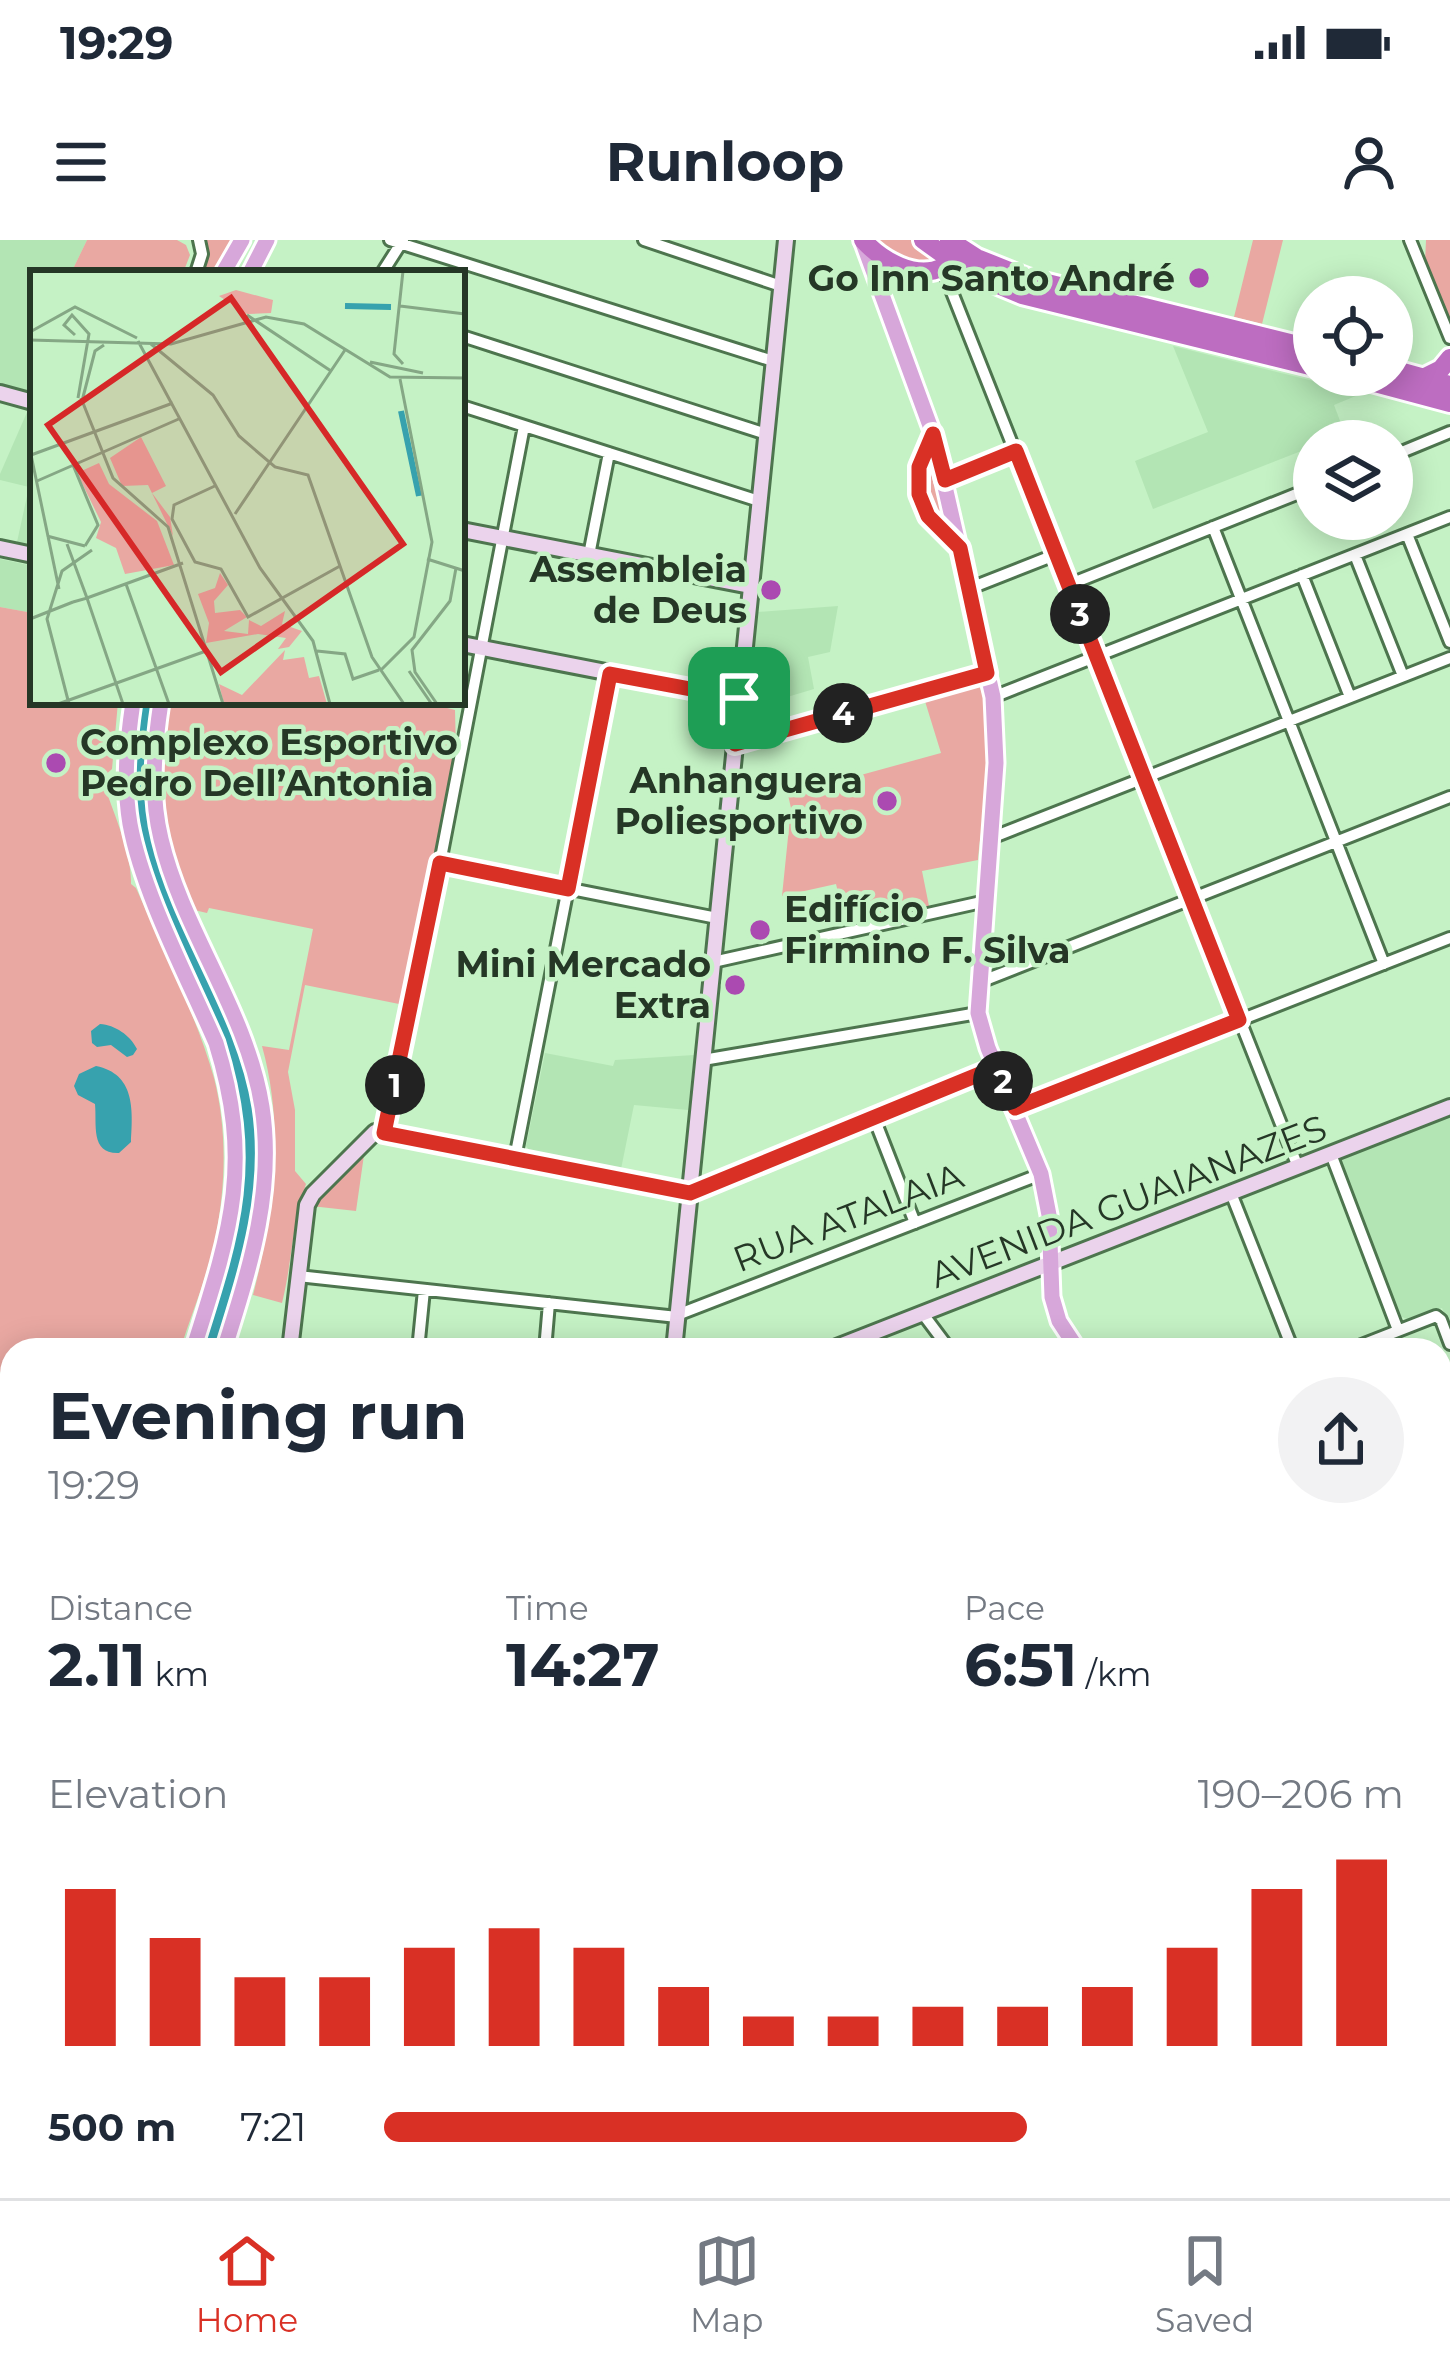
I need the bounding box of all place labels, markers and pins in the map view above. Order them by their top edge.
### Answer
place label: Go Inn Santo André [807,256,1175,300]
marker: Go Inn Santo André [1186,265,1212,291]
place label: Assembleia de Deus [528,547,747,632]
marker: Assembleia de Deus [758,577,784,603]
pin: 3 [1050,584,1110,644]
pin [688,647,790,749]
pin: 4 [813,683,873,743]
place label: Complexo Esportivo Pedro Dell’Antonia [80,720,458,805]
marker: Complexo Esportivo Pedro Dell’Antonia [43,750,69,776]
place label: Anhanguera Poliesportivo [614,758,863,843]
marker: Anhanguera Poliesportivo [874,788,900,814]
place label: Edifício Firmino F. Silva [784,887,1070,972]
marker: Edifício Firmino F. Silva [747,917,773,943]
place label: Mini Mercado Extra [455,942,711,1027]
marker: Mini Mercado Extra [722,972,748,998]
pin: 2 [973,1051,1033,1111]
pin: 1 [365,1055,425,1115]

